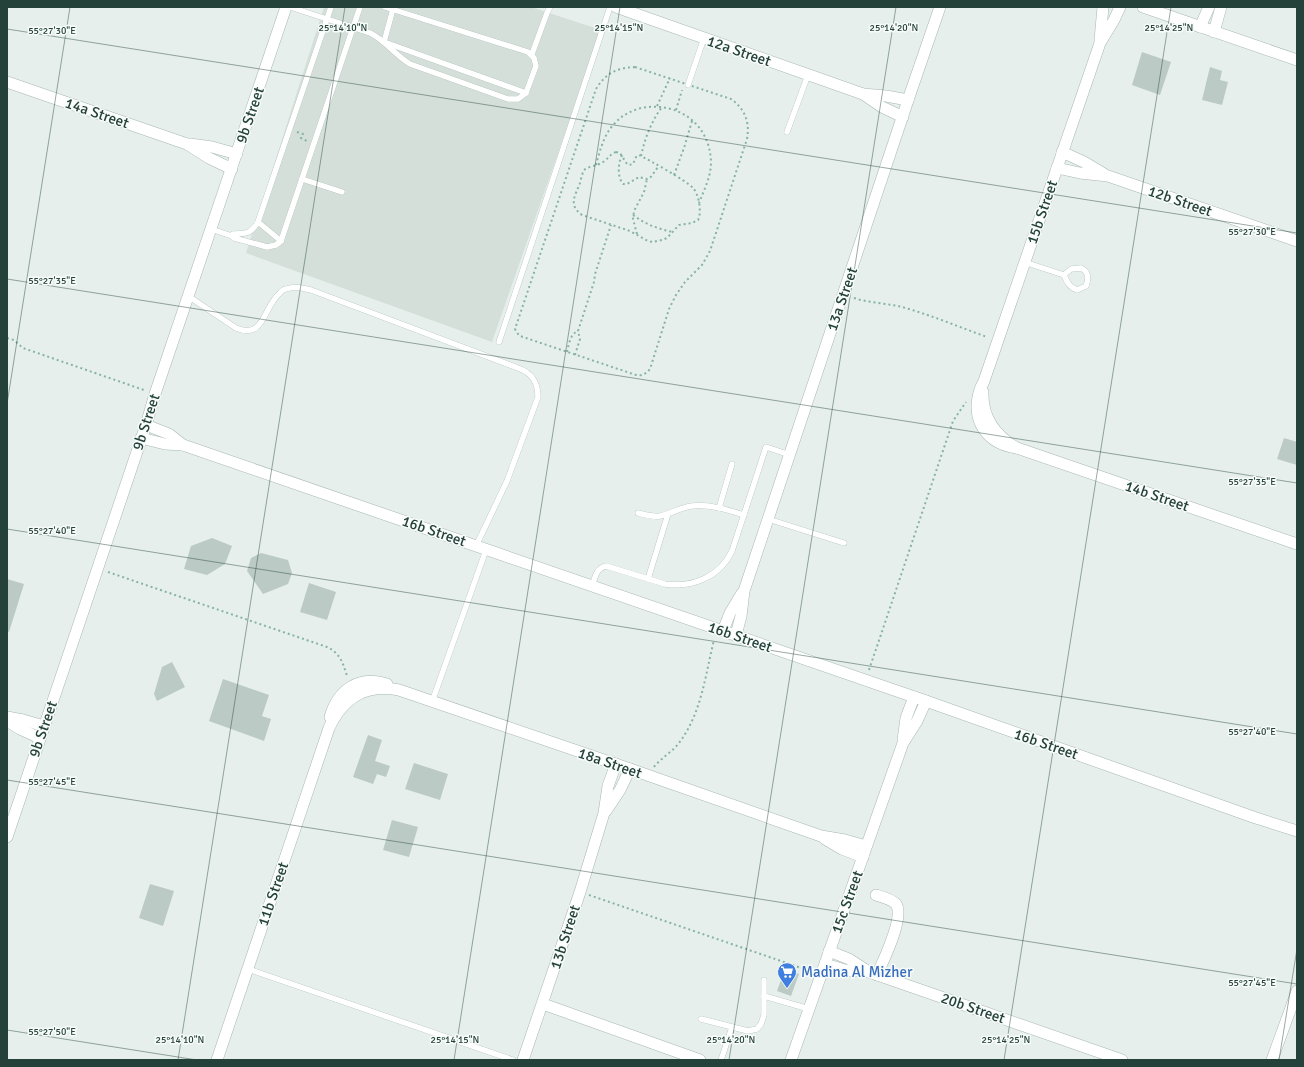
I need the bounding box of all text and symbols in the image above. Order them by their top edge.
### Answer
text: 25°14'10"N [319,22,367,34]
text: 25°14'15"N [595,22,643,34]
text: 25°14'20"N [870,22,918,34]
text: 25°14'25"N [1145,22,1193,34]
text: 55°27'30"E [28,25,76,37]
street label: 12a Street [705,32,773,70]
street label: 9b Street [232,84,268,146]
street label: 14a Street [63,94,131,132]
street label: 15b Street [1023,178,1061,246]
street label: 12b Street [1146,182,1214,220]
text: 55°27'30"E [1228,226,1276,238]
street label: 13a Street [823,265,861,333]
text: 55°27'35"E [28,275,76,287]
street label: 9b Street [128,391,164,453]
text: 55°27'35"E [1228,476,1276,488]
street label: 14b Street [1123,477,1191,515]
street label: 16b Street [400,512,468,550]
text: 55°27'40"E [28,525,76,537]
street label: 16b Street [706,618,774,656]
street label: 9b Street [25,698,61,760]
street label: 16b Street [1012,725,1080,763]
text: 55°27'40"E [1228,726,1276,738]
street label: 18a Street [576,744,644,782]
text: 55°27'45"E [28,776,76,788]
street label: 11b Street [254,860,292,928]
street label: 15c Street [827,868,867,936]
street label: 13b Street [546,903,584,971]
supermarket icon: Madina Al Mizher [776,961,798,989]
place label: Madina Al Mizher [801,963,913,981]
text: 55°27'45"E [1228,977,1276,989]
street label: 20b Street [939,989,1007,1027]
text: 55°27'50"E [28,1026,76,1038]
text: 25°14'10"N [156,1034,204,1046]
text: 25°14'15"N [431,1034,479,1046]
text: 25°14'20"N [707,1034,755,1046]
text: 25°14'25"N [982,1034,1030,1046]

